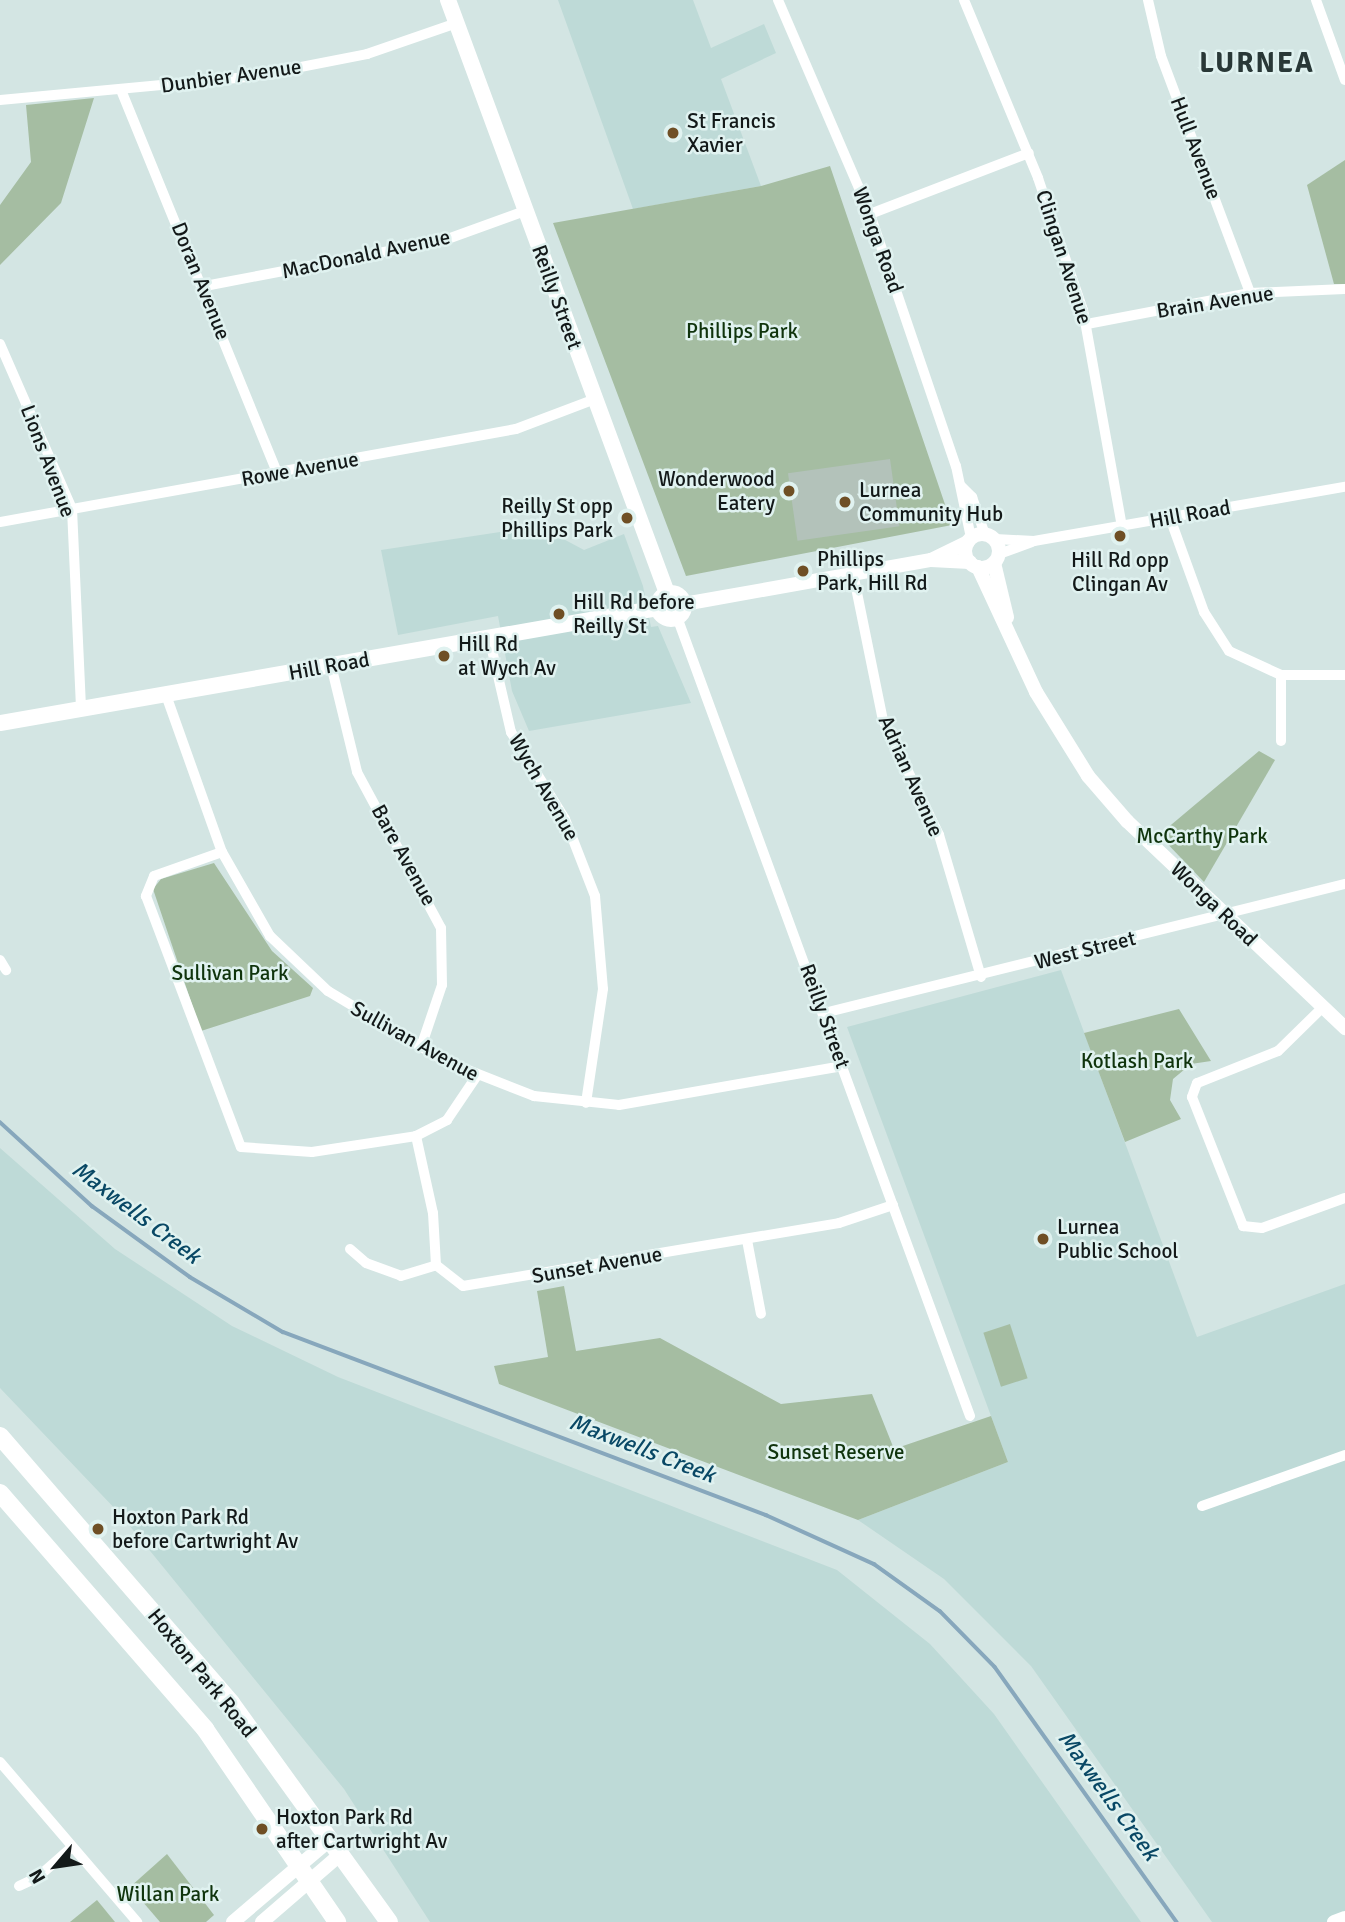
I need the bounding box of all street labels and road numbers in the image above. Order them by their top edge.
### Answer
street label: Dunbier Avenue [159,54,303,98]
street label: Hull Avenue [1165,93,1227,203]
street label: Wonga Road [847,184,909,296]
street label: Clingan Avenue [1030,187,1098,327]
street label: Doran Avenue [166,219,236,343]
street label: MacDonald Avenue [279,224,453,284]
street label: Reilly Street [526,241,588,353]
street label: Brain Avenue [1155,280,1275,324]
street label: Lions Avenue [15,401,81,521]
street label: Rowe Avenue [239,446,361,492]
street label: Hill Road [1148,495,1232,533]
street label: Hill Road [287,647,371,685]
street label: Adrian Avenue [873,711,949,841]
street label: Wych Avenue [503,729,585,845]
street label: Bare Avenue [366,800,442,910]
street label: Wonga Road [1165,856,1263,952]
street label: West Street [1032,925,1138,975]
street label: Reilly Street [794,960,856,1072]
street label: Sullivan Avenue [347,995,483,1087]
street label: Sunset Avenue [530,1241,664,1289]
street label: Hoxton Park Road [142,1603,262,1743]

